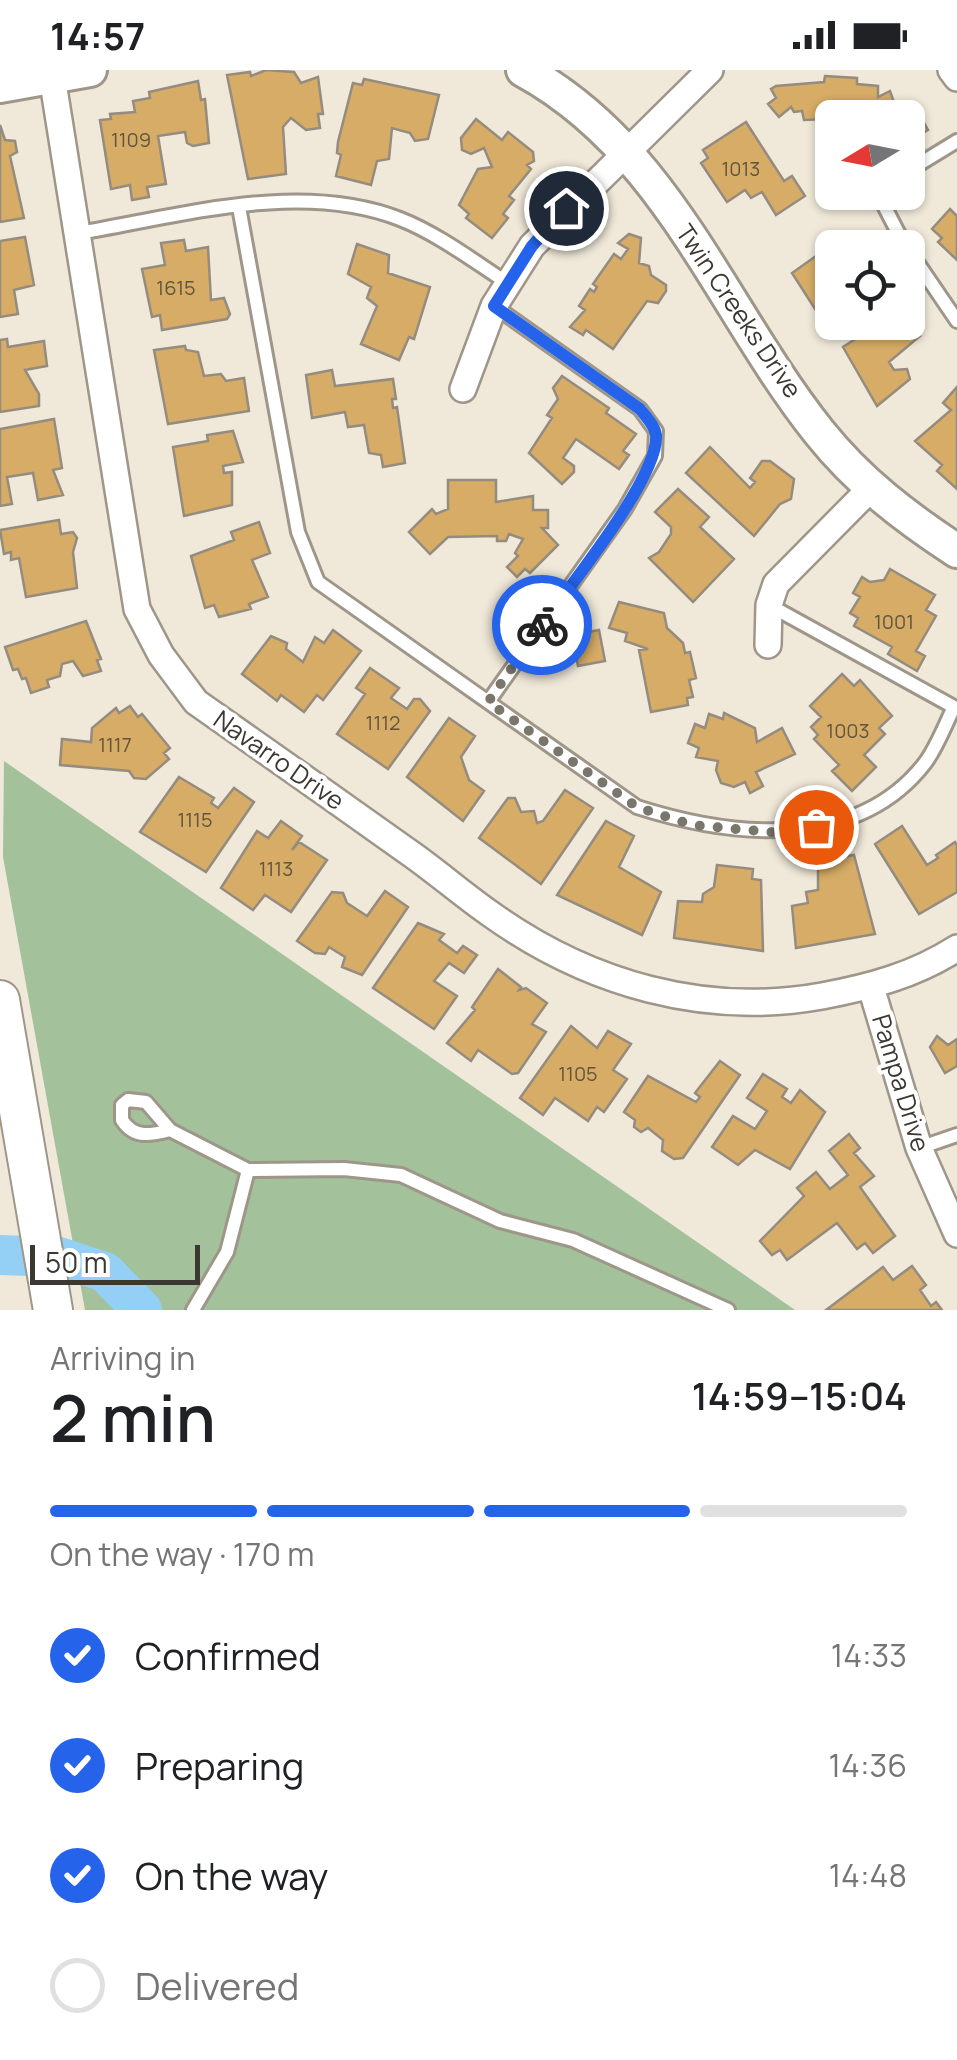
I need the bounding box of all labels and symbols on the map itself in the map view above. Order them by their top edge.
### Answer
north arrow [815,100,925,210]
house number: 1109 [111,126,151,153]
house number: 1013 [722,155,760,182]
pin [524,166,609,251]
street label: Twin Creeks Drive [668,217,811,405]
house number: 1615 [156,274,196,301]
courier [492,575,592,675]
house number: 1001 [874,608,914,635]
street label: Navarro Drive [207,702,352,818]
house number: 1112 [366,709,400,736]
house number: 1003 [826,717,870,744]
house number: 1117 [98,731,132,758]
pin [774,785,859,870]
house number: 1115 [178,806,212,833]
house number: 1113 [259,855,293,882]
street label: Pampa Drive [864,1010,939,1156]
house number: 1105 [558,1060,598,1087]
scale bar [30,1240,200,1284]

